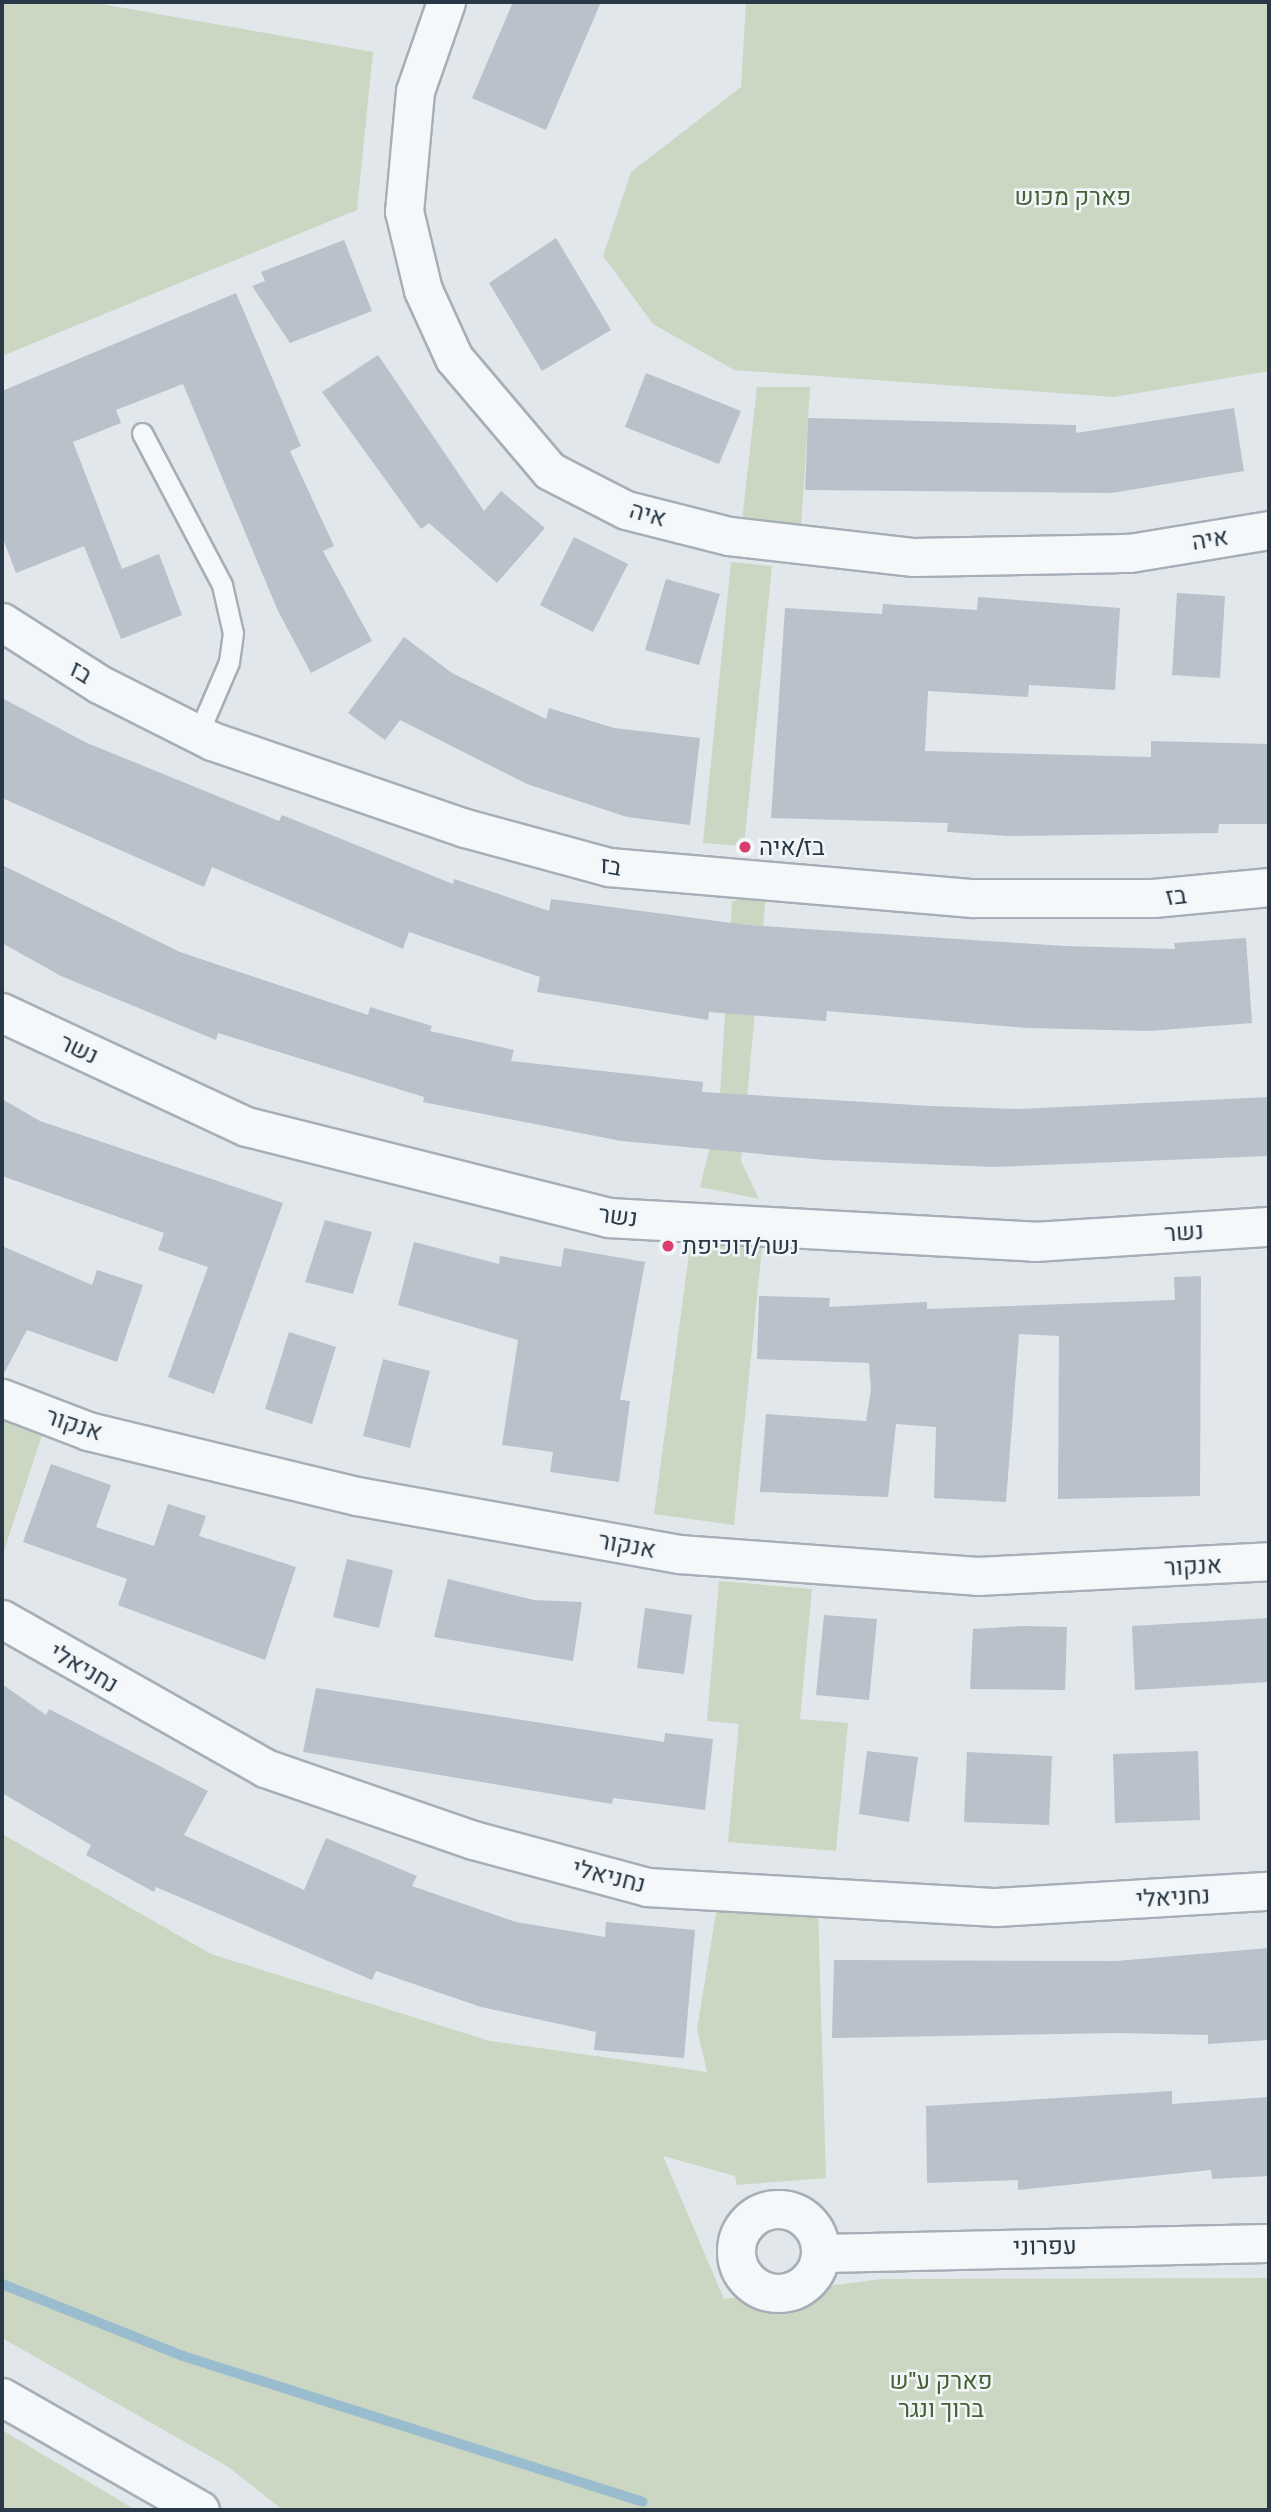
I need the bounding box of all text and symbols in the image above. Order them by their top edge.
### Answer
park label: פארק מכוש [1015,183,1131,211]
street label: איה [626,495,670,533]
street label: איה [1190,522,1230,556]
street label: בז [64,654,98,690]
place label: בז/איה [759,833,825,861]
marker: בז/איה [737,839,753,855]
street label: בז [598,850,624,882]
street label: בז [1164,881,1188,911]
street label: נשר [55,1028,103,1070]
street label: נשר [597,1199,639,1233]
street label: נשר [1163,1216,1205,1248]
place label: נשר/דוכיפת [682,1232,799,1260]
marker: נשר/דוכיפת [660,1238,676,1254]
street label: אנקור [42,1401,106,1447]
street label: אנקור [596,1526,658,1564]
street label: אנקור [1163,1550,1223,1582]
street label: נחניאלי [45,1637,123,1699]
street label: נחניאלי [570,1853,648,1899]
street label: נחניאלי [1135,1881,1211,1913]
street label: עפרוני [1013,2231,1077,2261]
park label: פארק ע"ש ברוך ונגר [889,2367,993,2423]

